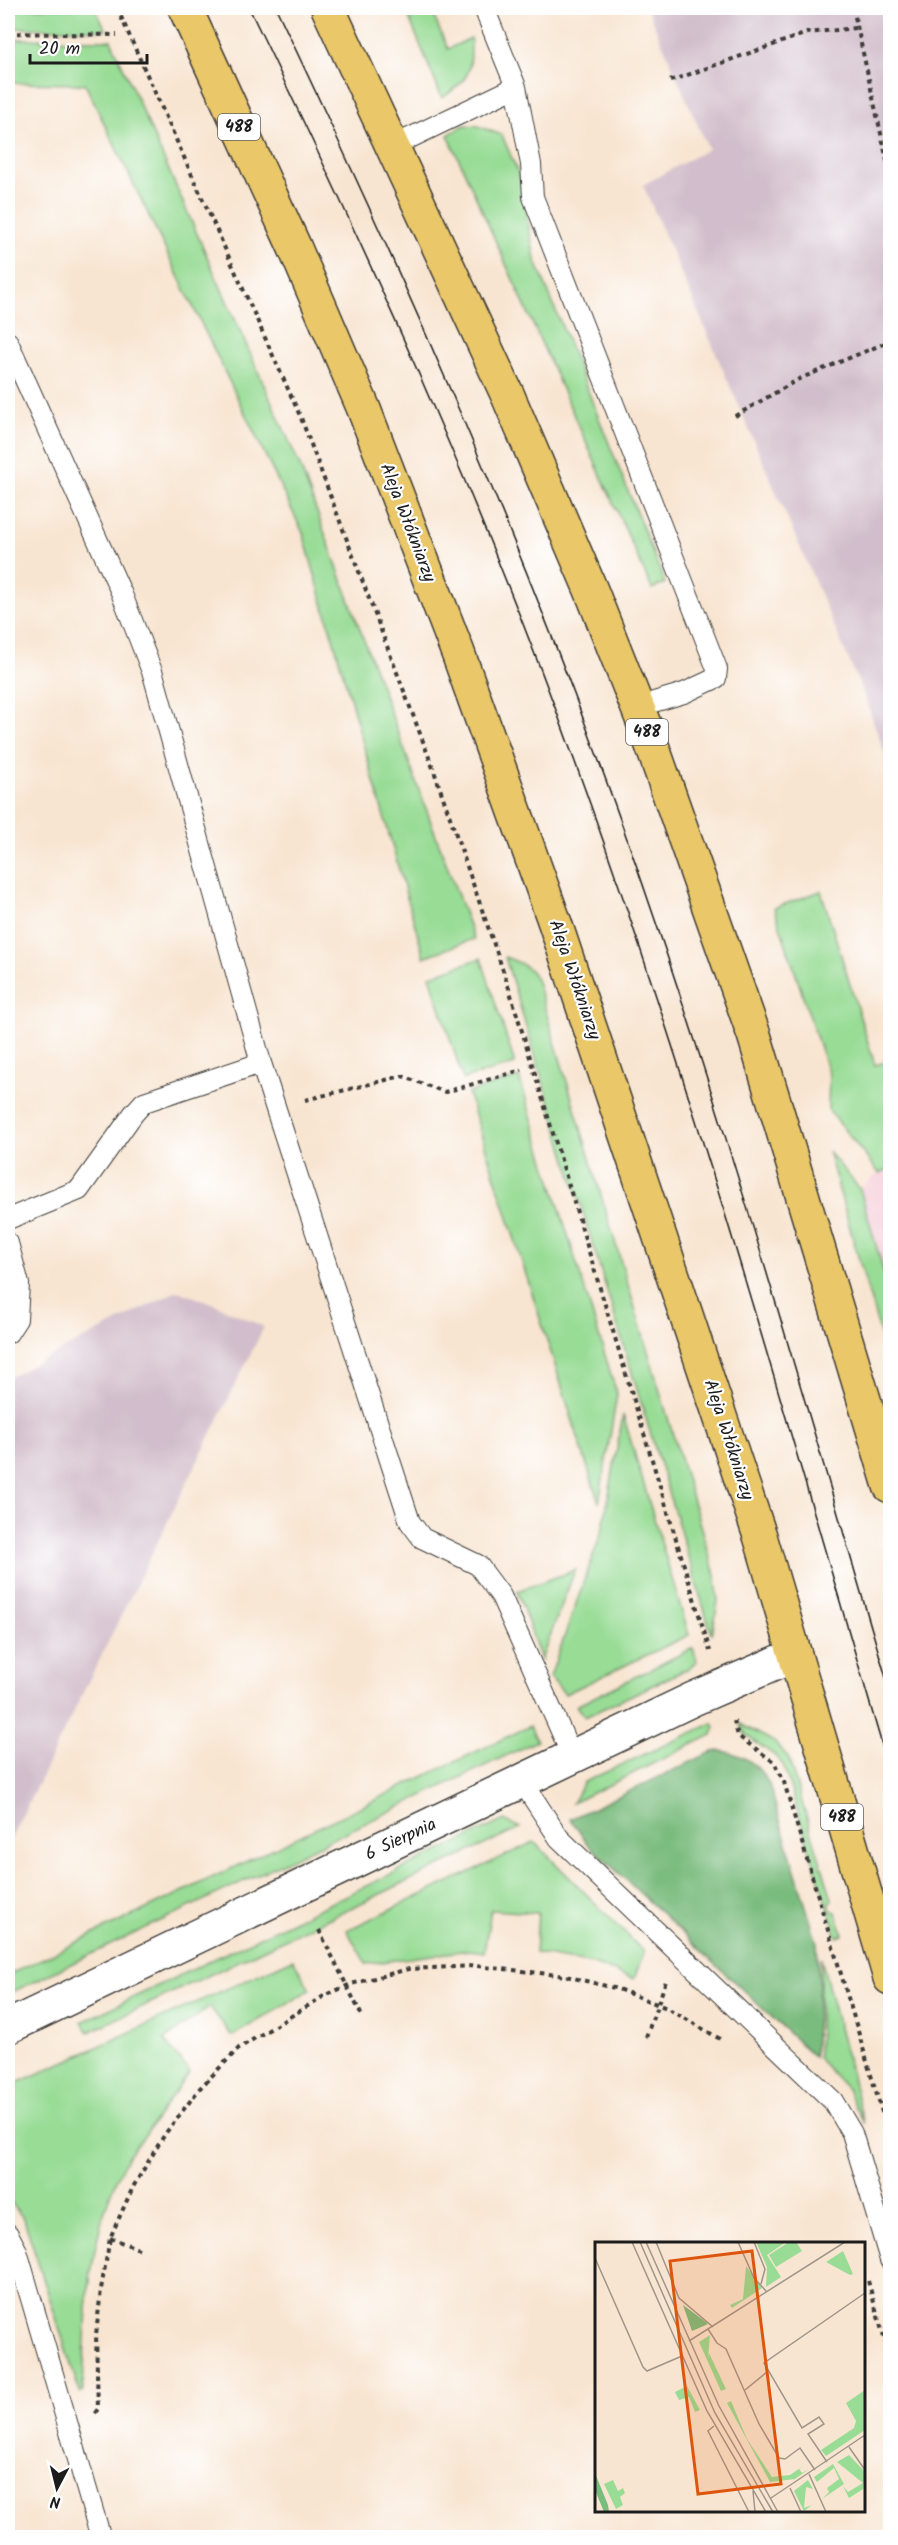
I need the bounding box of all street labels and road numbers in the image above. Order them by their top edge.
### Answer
road number: 488 [218,114,260,140]
street label: Aleja Włókniarzy [371,459,443,587]
road number: 488 [626,719,668,745]
street label: Aleja Włókniarzy [540,916,608,1045]
street label: Aleja Włókniarzy [695,1376,761,1505]
road number: 488 [821,1804,863,1830]
street label: 6 Sierpnia [360,1811,442,1869]

